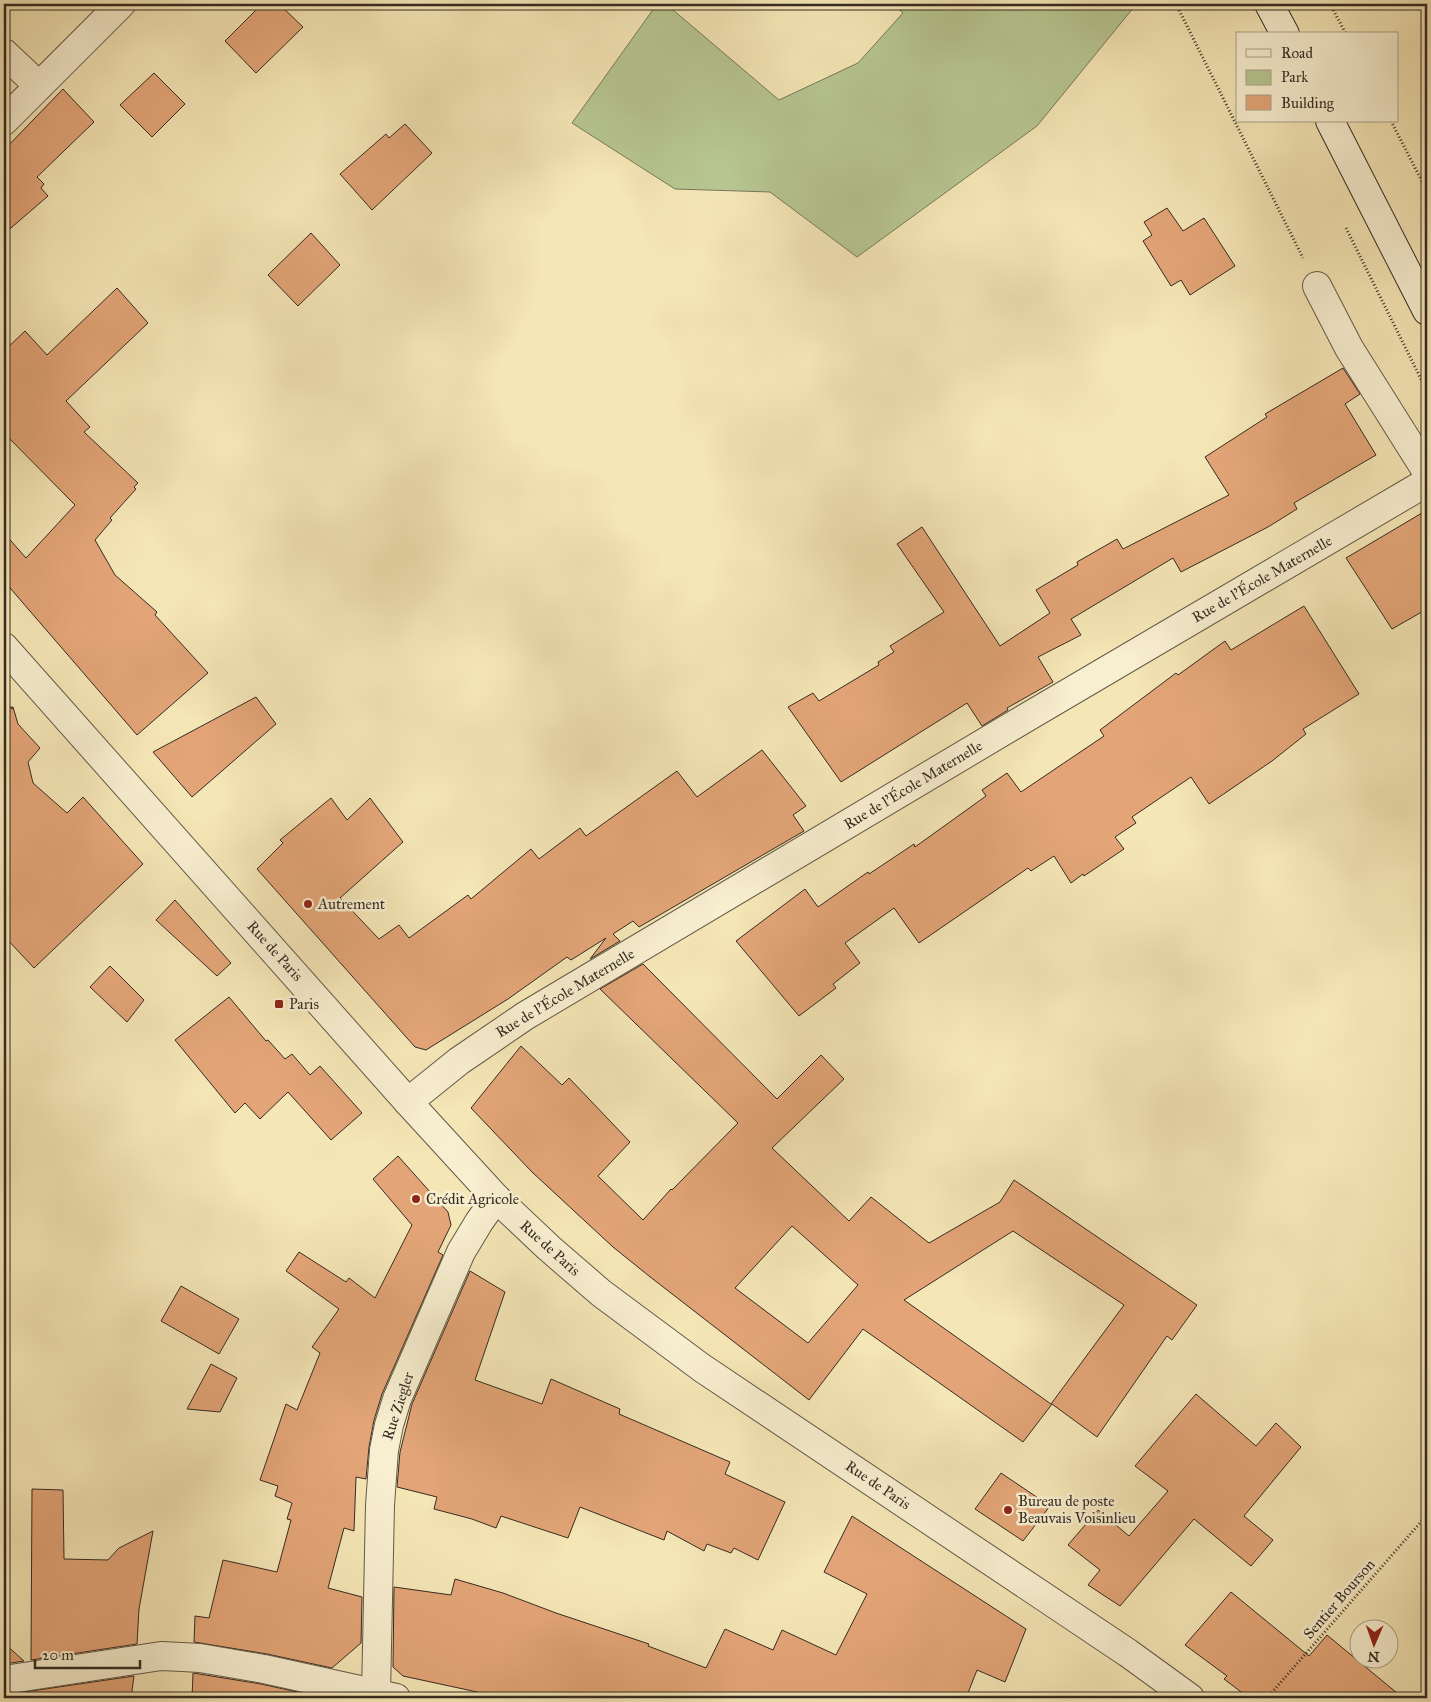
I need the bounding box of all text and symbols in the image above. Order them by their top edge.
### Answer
legend [1236,32,1398,122]
text: Road [1281,44,1313,62]
text: Park [1281,68,1308,86]
text: Building [1281,94,1335,112]
street label: Rue de l'École Maternelle [1188,531,1335,626]
street label: Rue de l'École Maternelle [840,736,986,834]
place label: Autrement [317,895,386,913]
marker: Autrement [302,898,314,910]
street label: Rue de Paris [243,917,307,985]
street label: Rue de l'École Maternelle [492,944,638,1042]
place label: Paris [289,995,319,1013]
marker: Paris [273,998,285,1010]
place label: Crédit Agricole [426,1190,519,1208]
marker: Crédit Agricole [410,1193,422,1205]
street label: Rue de Paris [516,1216,584,1280]
street label: Rue Ziegler [379,1369,418,1442]
street label: Rue de Paris [842,1457,914,1513]
place label: Bureau de poste Beauvais Voisinlieu [1018,1492,1136,1527]
marker: Bureau de poste Beauvais Voisinlieu [1002,1504,1014,1516]
street label: Sentier Bourson [1299,1555,1379,1643]
north arrow [1348,1620,1398,1670]
scale bar [35,1637,140,1669]
text: 20 m [42,1646,74,1664]
text: N [1367,1648,1380,1665]

